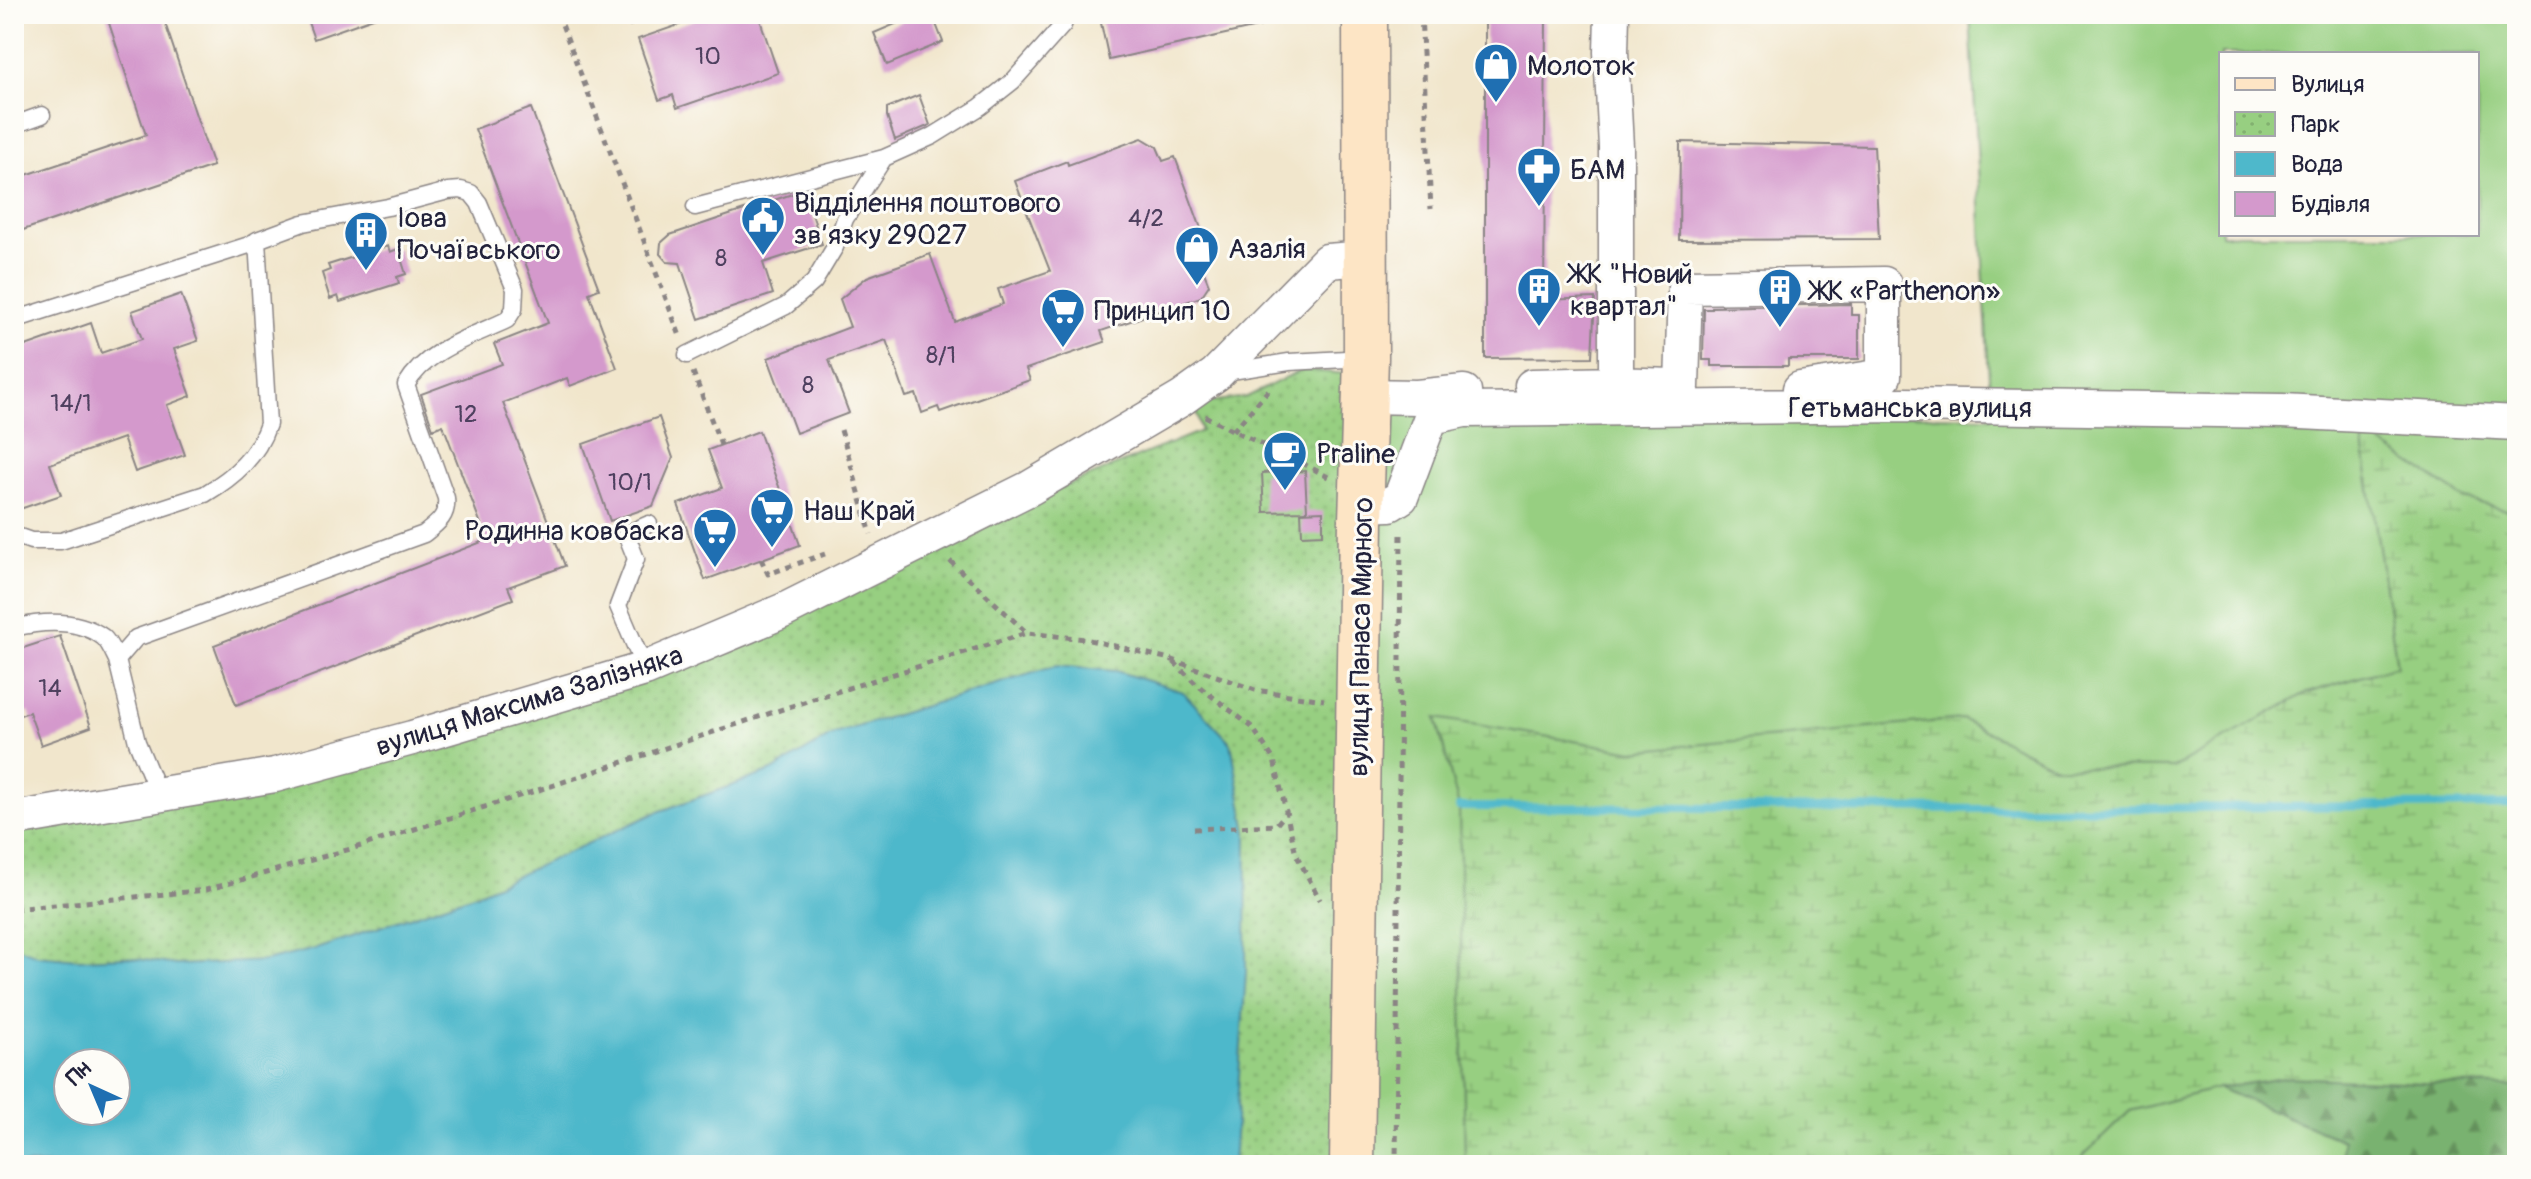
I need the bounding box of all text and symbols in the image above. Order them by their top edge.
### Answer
shop icon: Молоток [1472,41,1520,104]
house number: 10 [695,42,721,71]
place label: Молоток [1527,49,1635,84]
legend [2219,52,2479,236]
text: Вулиця [2291,70,2364,99]
text: Парк [2291,110,2340,139]
pharmacy icon: БАМ [1515,145,1563,208]
text: Вода [2291,150,2343,179]
place label: БАМ [1570,153,1625,188]
place label: Відділення поштового зв’язку 29027 [794,186,1061,253]
text: Будівля [2291,190,2370,219]
public building icon: Відділення поштового зв’язку 29027 [739,194,787,257]
place label: Іова Почаївського [397,201,560,268]
house number: 4/2 [1128,204,1164,233]
building icon: Іова Почаївського [342,209,390,272]
shop icon: Азалія [1173,224,1221,287]
place label: Азалія [1228,232,1306,267]
house number: 8 [715,244,727,273]
place label: ЖК "Новий квартал" [1566,257,1693,324]
building icon: ЖК "Новий квартал" [1515,265,1563,328]
building icon: ЖК «Parthenon» [1756,266,1804,329]
place label: ЖК «Parthenon» [1807,274,2000,309]
supermarket icon: Принцип 10 [1039,286,1087,349]
place label: Принцип 10 [1094,294,1231,329]
house number: 8/1 [926,341,956,370]
house number: 8 [802,371,814,400]
house number: 14/1 [50,389,92,418]
street label: Гетьманська вулиця [1788,391,2032,426]
house number: 12 [455,400,477,429]
cafe icon: Praline [1261,429,1309,492]
place label: Praline [1316,437,1395,472]
house number: 10/1 [608,468,652,497]
supermarket icon: Наш Край [748,486,796,549]
place label: Наш Край [803,494,915,529]
street label: вулиця Панаса Мирного [1342,497,1381,777]
supermarket icon: Родинна ковбаска [691,506,739,569]
place label: Родинна ковбаска [465,514,684,549]
street label: вулиця Максима Залізняка [372,638,687,765]
house number: 14 [38,674,62,703]
north arrow [52,1047,132,1127]
text: Пн [60,1055,97,1092]

